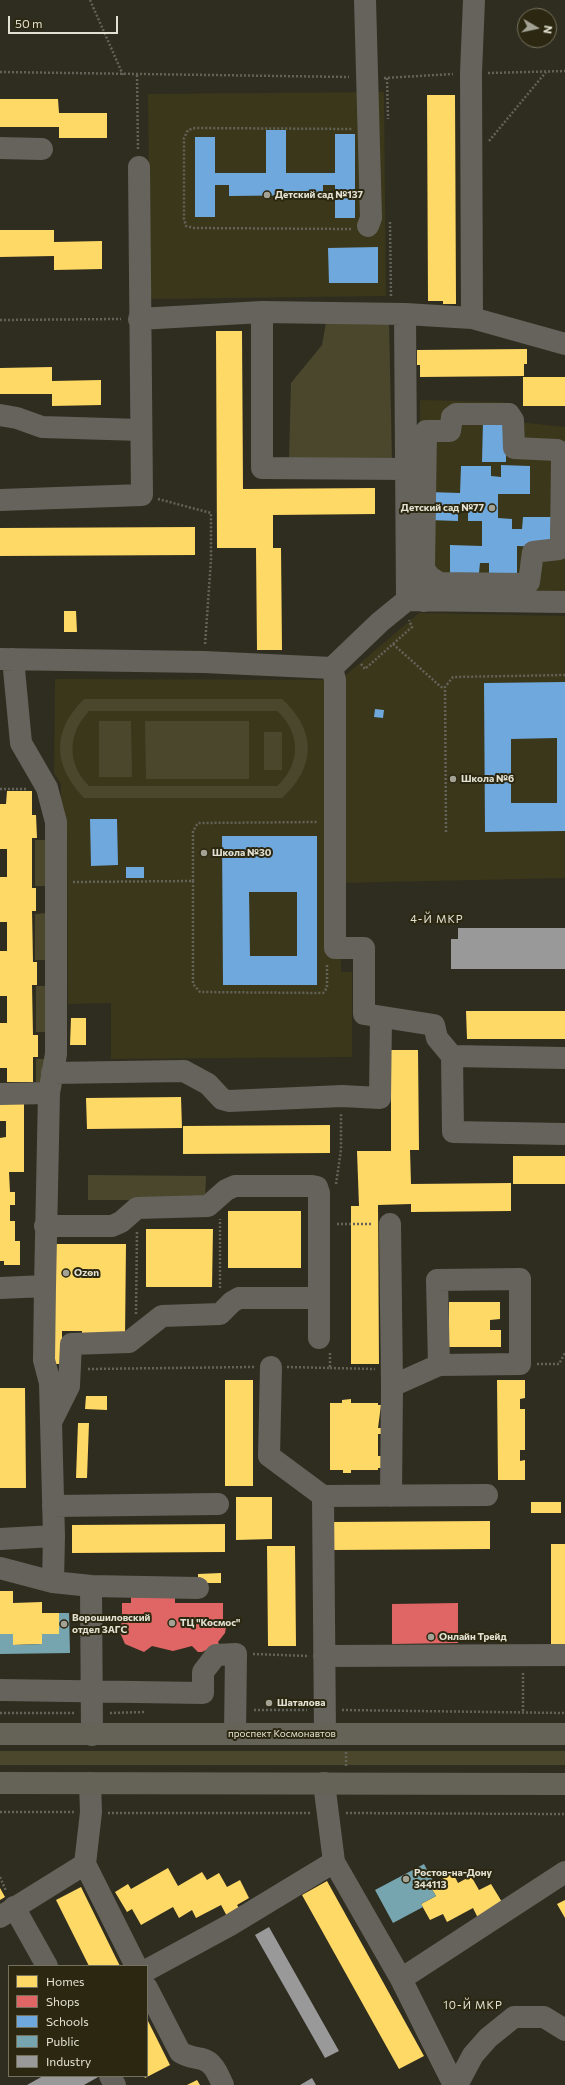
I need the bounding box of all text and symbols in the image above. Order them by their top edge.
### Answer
scale bar [10,8,120,34]
north arrow [517,8,557,48]
text: 50 m [15,16,43,30]
text: N [541,25,555,35]
place label: Детский сад №137 [275,189,363,201]
marker: Детский сад №137 [262,190,272,200]
place label: Детский сад №77 [401,502,484,514]
marker: Детский сад №77 [487,503,497,513]
place label: Школа №6 [461,773,514,785]
marker: Школа №6 [448,774,458,784]
place label: Школа №30 [212,847,271,859]
marker: Школа №30 [199,848,209,858]
district label: 4-Й МКР [410,912,464,926]
place label: Ozon [74,1267,99,1279]
marker: Ozon [61,1268,71,1278]
place label: Ворошиловский отдел ЗАГС [72,1612,150,1636]
place label: ТЦ "Космос" [180,1617,240,1629]
marker: ТЦ "Космос" [167,1618,177,1628]
marker: Ворошиловский отдел ЗАГС [59,1619,69,1629]
place label: Онлайн Трейд [439,1631,507,1643]
marker: Онлайн Трейд [426,1632,436,1642]
place label: Шаталова [277,1697,325,1709]
marker: Шаталова [264,1698,274,1708]
street label: проспект Космонавтов [228,1728,336,1740]
place label: Ростов-на-Дону 344113 [414,1867,492,1890]
marker: Ростов-на-Дону 344113 [401,1874,411,1884]
legend [8,1965,148,2077]
text: Homes [46,1974,84,1988]
text: Shops [46,1994,80,2008]
district label: 10-Й МКР [443,1998,503,2012]
text: Schools [46,2014,89,2028]
text: Public [46,2034,79,2048]
text: Industry [46,2054,91,2068]

